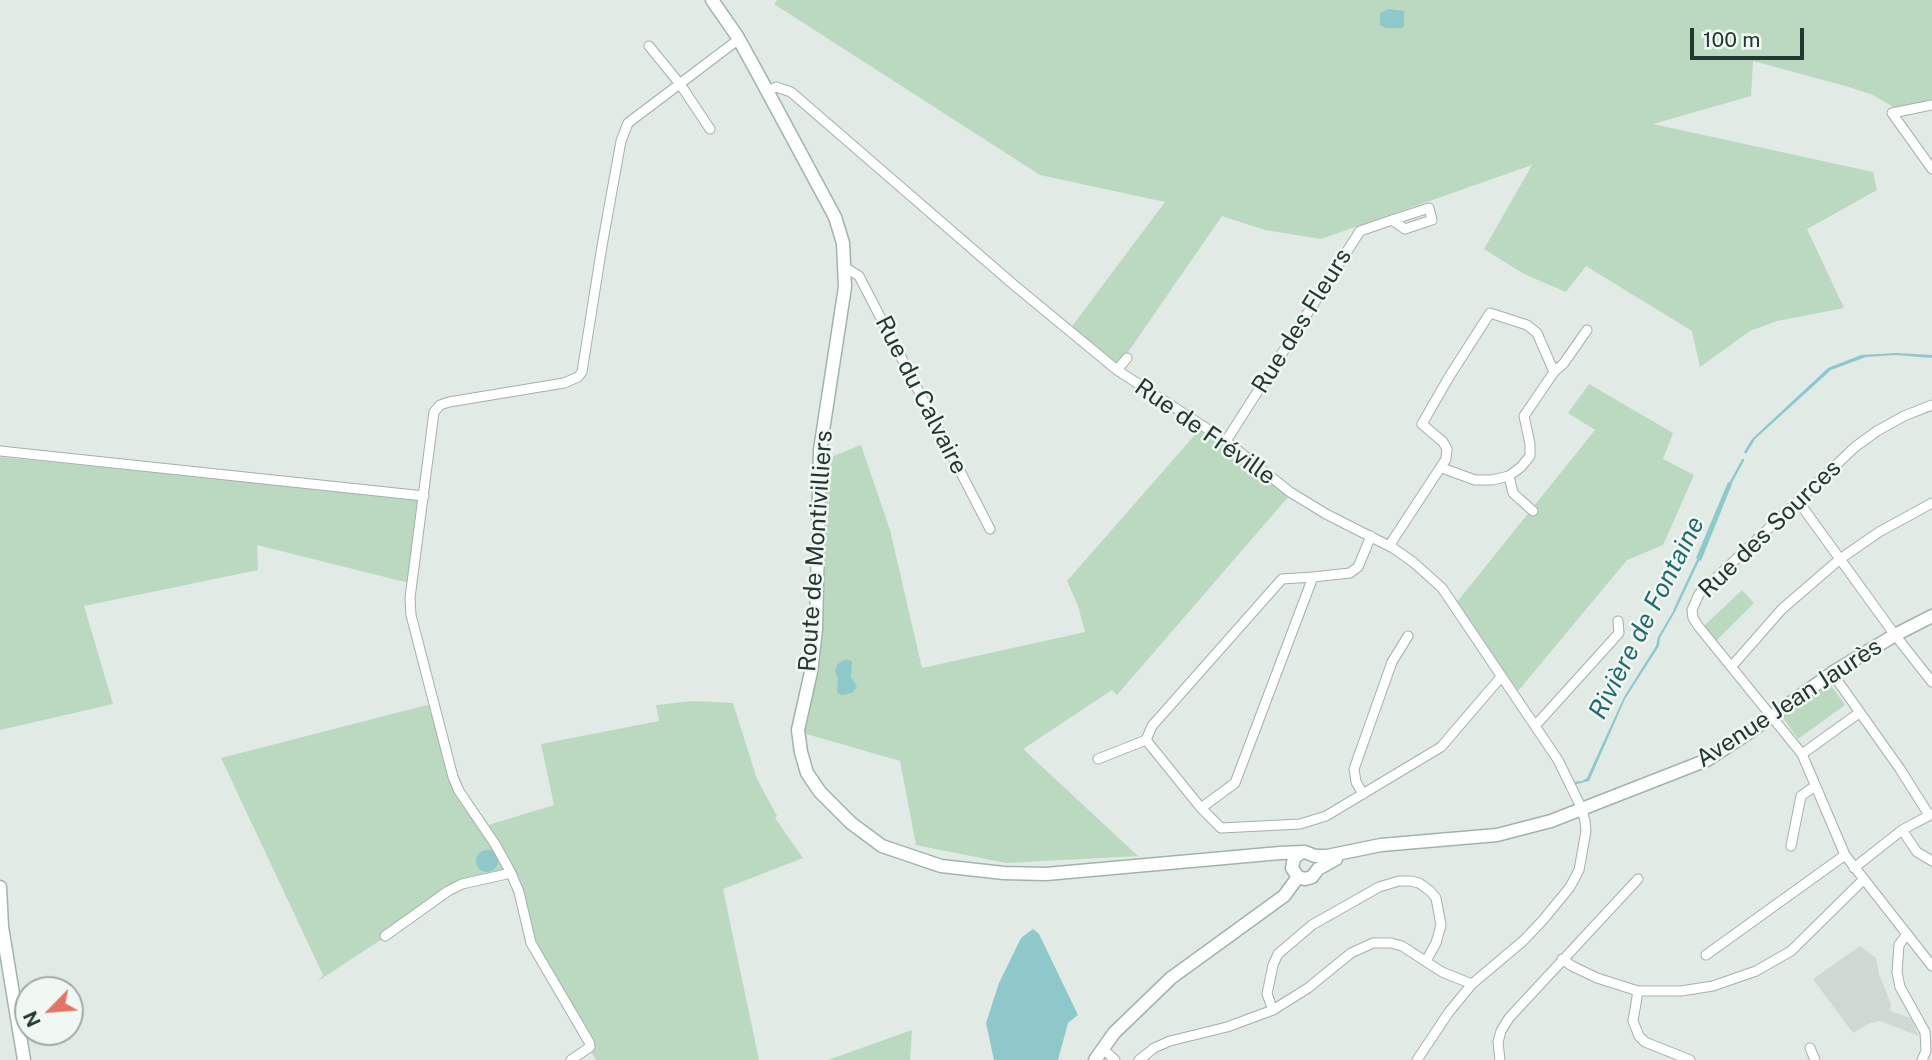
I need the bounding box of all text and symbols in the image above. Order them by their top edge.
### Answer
scale bar [1694,14,1808,58]
text: 100 m [1703,27,1760,52]
street label: Rue des Fleurs [1246,243,1358,399]
street label: Rue du Calvaire [869,311,973,479]
street label: Rue de Fréville [1129,373,1281,491]
street label: Route de Montivilliers [793,429,839,673]
street label: Rue des Sources [1693,454,1847,604]
water label: Rivière de Fontaine [1582,512,1712,724]
street label: Avenue Jean Jaurès [1691,632,1887,774]
north arrow [14,976,84,1046]
text: N [19,1008,45,1030]

